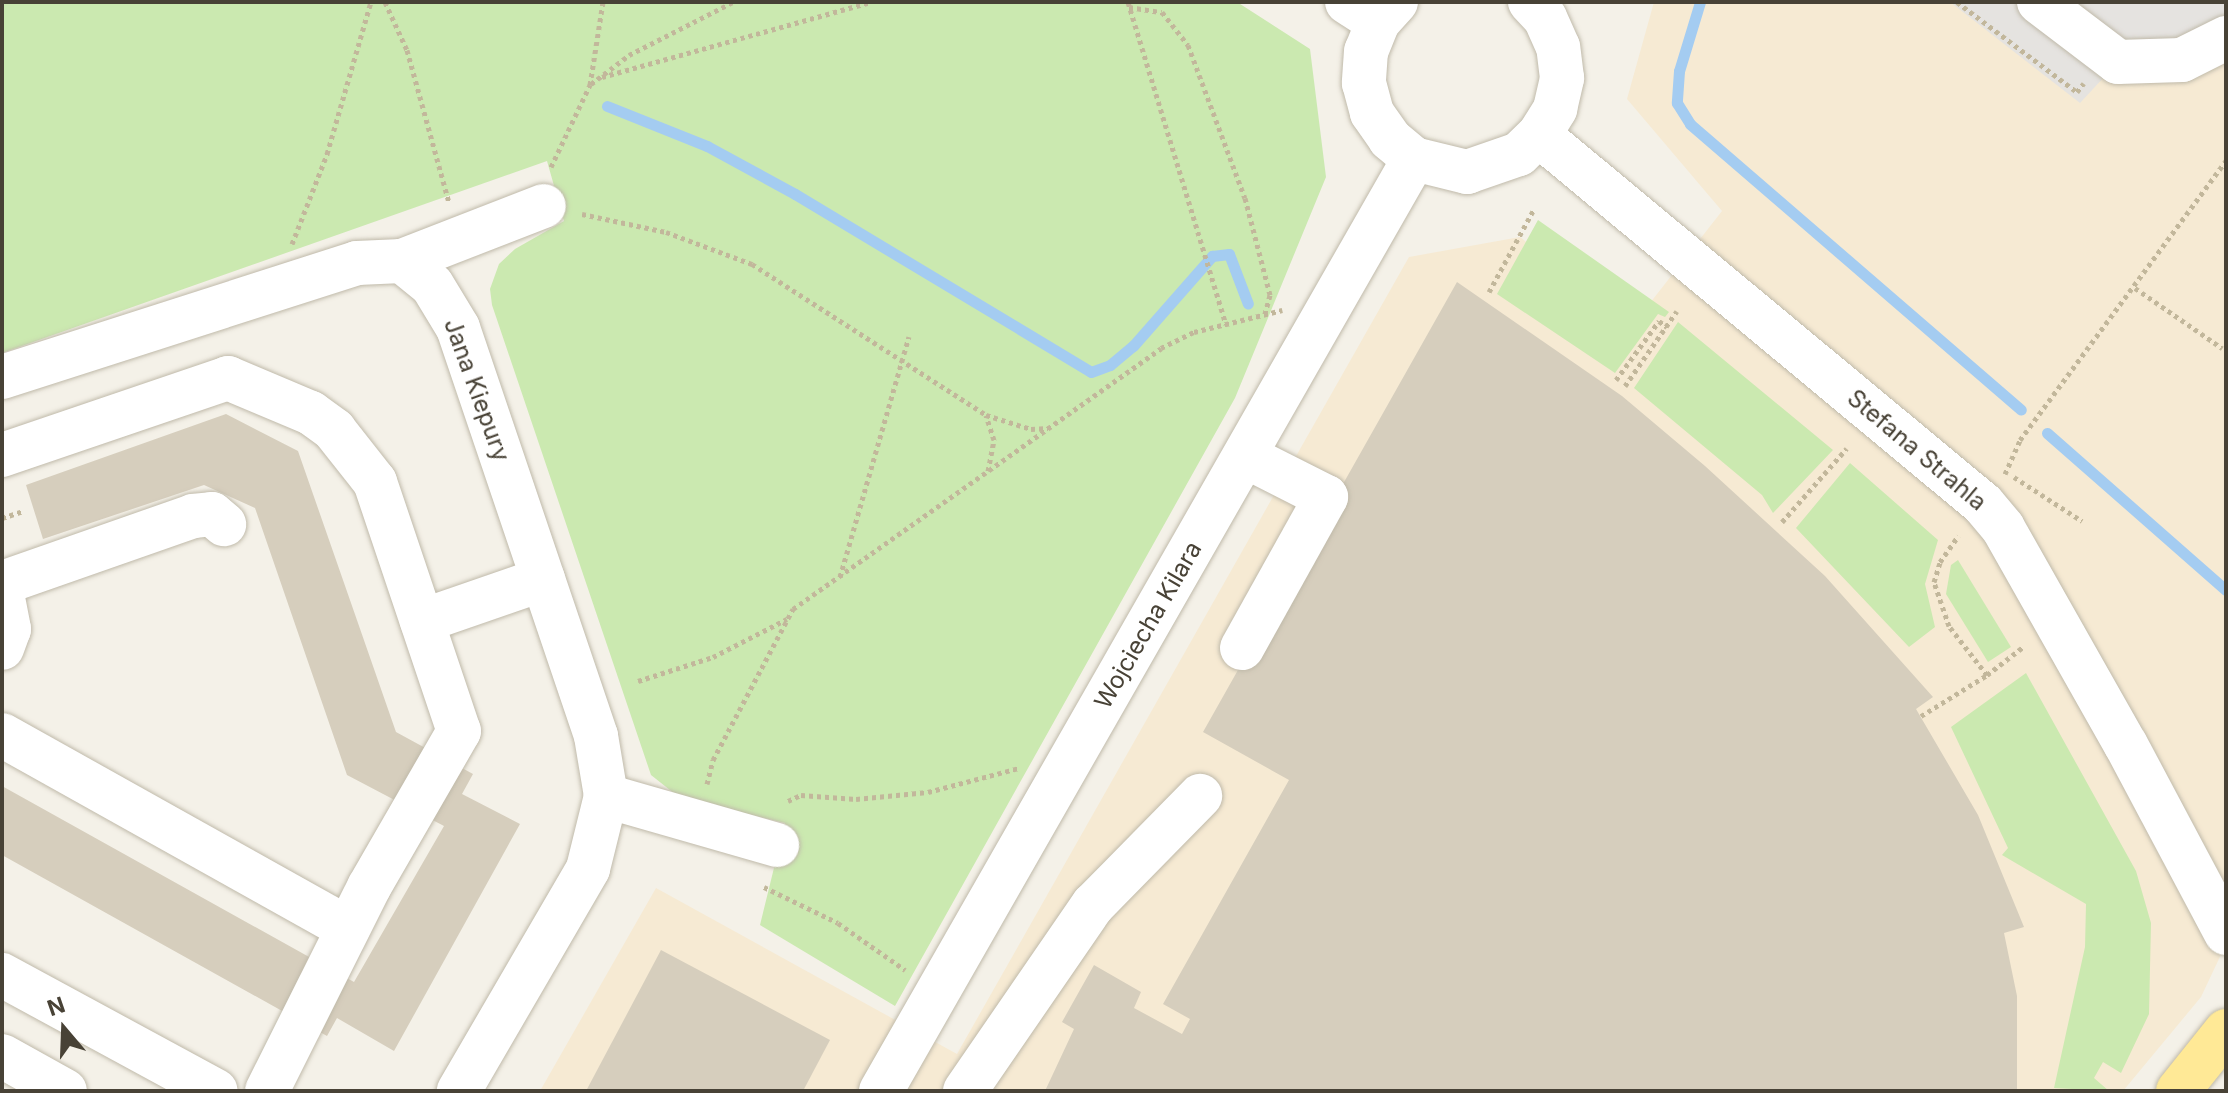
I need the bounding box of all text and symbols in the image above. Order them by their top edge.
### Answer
street label: Jana Kiepury [438,315,516,465]
street label: Stefana Strahla [1842,383,1992,517]
street label: Wojciecha Kilara [1088,536,1208,714]
north arrow [24,989,104,1069]
text: N [44,991,68,1021]

